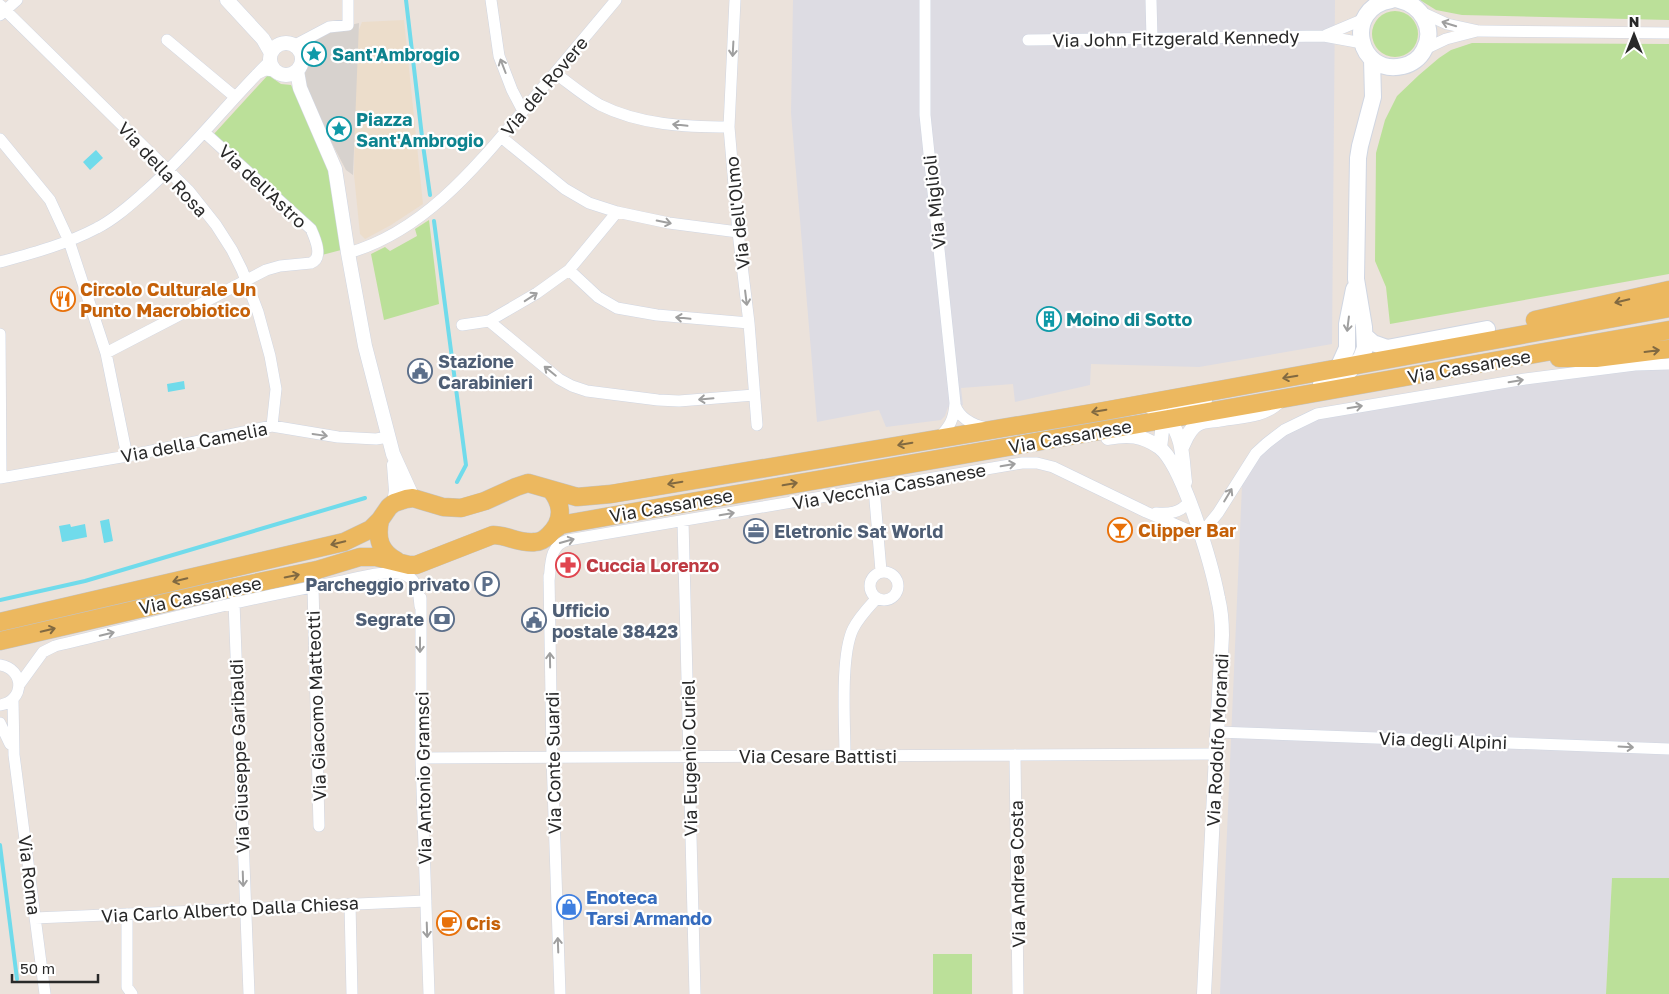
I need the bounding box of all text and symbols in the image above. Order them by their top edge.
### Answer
north arrow [1609,10,1659,60]
text: N [1629,13,1639,30]
one-way arrow [1441,18,1457,28]
street label: Via John Fitzgerald Kennedy [1052,25,1300,51]
street label: Via del Rovere [496,32,592,140]
one-way arrow [728,40,737,56]
place icon: Sant'Ambrogio [301,41,327,67]
place label: Sant'Ambrogio [332,43,460,65]
one-way arrow [498,59,507,75]
place label: Piazza Sant'Ambrogio [356,108,484,151]
place icon: Piazza Sant'Ambrogio [326,116,352,142]
street label: Via della Rosa [113,117,213,221]
one-way arrow [673,120,689,130]
street label: Via dell'Astro [214,140,312,232]
street label: Via Miglioli [918,154,950,250]
street label: Via dell'Olmo [720,155,754,271]
one-way arrow [656,217,672,227]
place label: Circolo Culturale Un Punto Macrobiotico [80,278,256,321]
restaurant icon: Circolo Culturale Un Punto Macrobiotico [50,286,76,312]
one-way arrow [741,289,751,305]
one-way arrow [524,292,538,302]
one-way arrow [1614,297,1630,306]
building icon: Moino di Sotto [1036,306,1062,332]
place label: Moino di Sotto [1066,308,1192,330]
one-way arrow [675,313,691,323]
one-way arrow [1343,316,1353,332]
street label: Via Cassanese [1406,344,1532,388]
one-way arrow [1643,346,1659,356]
place label: Stazione Carabinieri [438,350,533,393]
public building icon: Stazione Carabinieri [407,358,433,384]
one-way arrow [543,366,556,377]
one-way arrow [1282,372,1298,382]
one-way arrow [1507,375,1523,385]
one-way arrow [698,394,714,403]
one-way arrow [1347,402,1363,412]
one-way arrow [1092,407,1108,417]
street label: Via Cassanese [1007,414,1133,458]
street label: Via della Camelia [119,417,269,467]
one-way arrow [312,430,328,440]
one-way arrow [897,439,913,449]
street label: Via Vecchia Cassanese [790,458,988,514]
one-way arrow [1000,460,1016,470]
one-way arrow [782,478,798,488]
one-way arrow [668,479,684,489]
street label: Via Cassanese [608,483,734,527]
one-way arrow [1224,489,1234,503]
one-way arrow [719,508,735,518]
bar icon: Clipper Bar [1107,517,1133,543]
office icon: Eletronic Sat World [743,518,769,544]
place label: Clipper Bar [1138,519,1236,541]
place label: Eletronic Sat World [774,520,943,542]
one-way arrow [559,536,575,546]
one-way arrow [330,539,346,549]
pharmacy icon: Cuccia Lorenzo [555,552,581,578]
place label: Cuccia Lorenzo [586,554,719,576]
one-way arrow [283,570,299,580]
street label: Via Cassanese [137,571,263,619]
parking icon: Parcheggio privato [474,571,500,597]
place label: Parcheggio privato [305,573,470,595]
one-way arrow [172,576,188,585]
place label: Ufficio postale 38423 [552,599,678,642]
bank icon: Segrate [429,606,455,632]
public building icon: Ufficio postale 38423 [521,607,547,633]
place label: Segrate [355,608,424,630]
street label: Via Giacomo Matteotti [302,610,330,802]
one-way arrow [39,625,55,634]
one-way arrow [98,629,114,638]
one-way arrow [415,636,425,652]
one-way arrow [545,653,555,669]
street label: Via Rodolfo Morandi [1201,653,1233,827]
street label: Via Giuseppe Garibaldi [225,658,253,854]
street label: Via Eugenio Curiel [677,679,701,837]
street label: Via Antonio Gramsci [410,691,436,865]
street label: Via Conte Suardi [541,691,565,835]
street label: Via degli Alpini [1378,727,1508,753]
one-way arrow [1618,743,1634,752]
street label: Via Cesare Battisti [739,745,897,767]
street label: Via Andrea Costa [1005,800,1029,948]
street label: Via Roma [14,834,46,916]
one-way arrow [239,870,248,886]
place label: Enoteca Tarsi Armando [586,886,712,929]
street label: Via Carlo Alberto Dalla Chiesa [101,891,359,927]
shop icon: Enoteca Tarsi Armando [556,894,582,920]
cafe icon: Cris [436,910,462,936]
place label: Cris [466,912,501,934]
one-way arrow [422,921,431,937]
one-way arrow [553,938,563,954]
scale bar [12,952,99,984]
text: 50 m [20,959,55,977]

